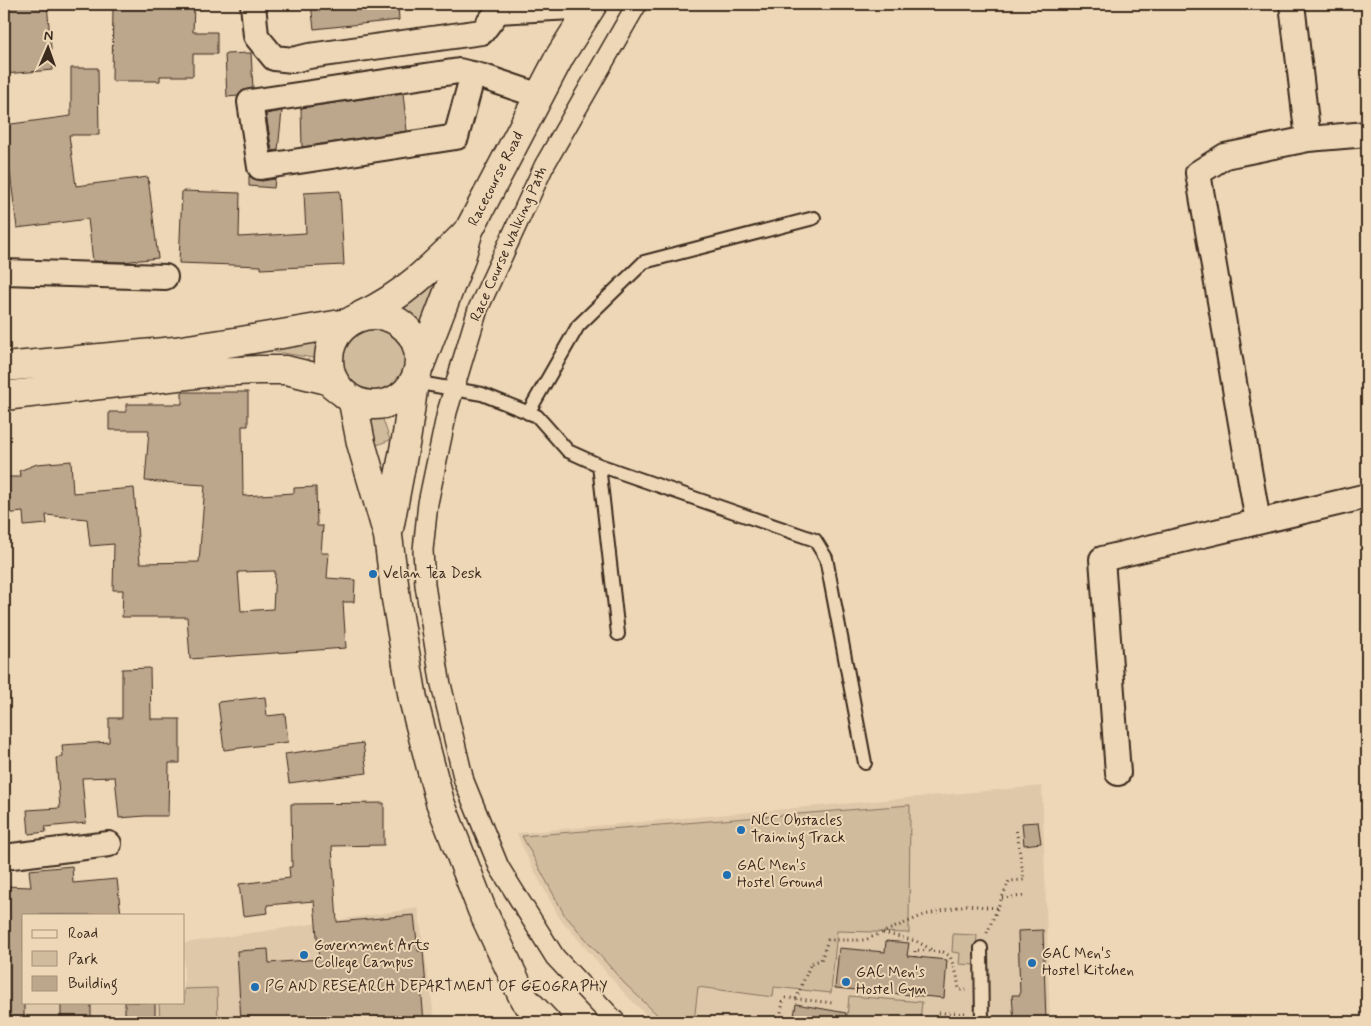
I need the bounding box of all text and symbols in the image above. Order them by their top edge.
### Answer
north arrow [22,22,72,72]
text: N [43,27,53,45]
street label: Racecourse Road [464,128,528,230]
street label: Race Course Walking Path [466,163,552,325]
place label: Velan Tea Desk [383,564,482,584]
marker: Velan Tea Desk [367,568,379,580]
place label: NCC Obstacles Training Track [751,811,845,849]
marker: NCC Obstacles Training Track [735,824,747,836]
place label: GAC Men's Hostel Ground [737,856,823,893]
marker: GAC Men's Hostel Ground [721,869,733,881]
legend [22,914,185,1004]
text: Road [68,924,98,944]
place label: Government Arts College Campus [314,936,430,973]
place label: GAC Men's Hostel Kitchen [1042,944,1134,981]
marker: Government Arts College Campus [298,949,310,961]
text: Park [68,950,98,970]
marker: GAC Men's Hostel Kitchen [1026,957,1038,969]
place label: GAC Men's Hostel Gym [856,963,927,1000]
text: Building [68,974,118,995]
marker: GAC Men's Hostel Gym [840,976,852,988]
place label: PG AND RESEARCH DEPARTMENT OF GEOGRAPHY [265,977,607,997]
marker: PG AND RESEARCH DEPARTMENT OF GEOGRAPHY [249,981,261,993]

